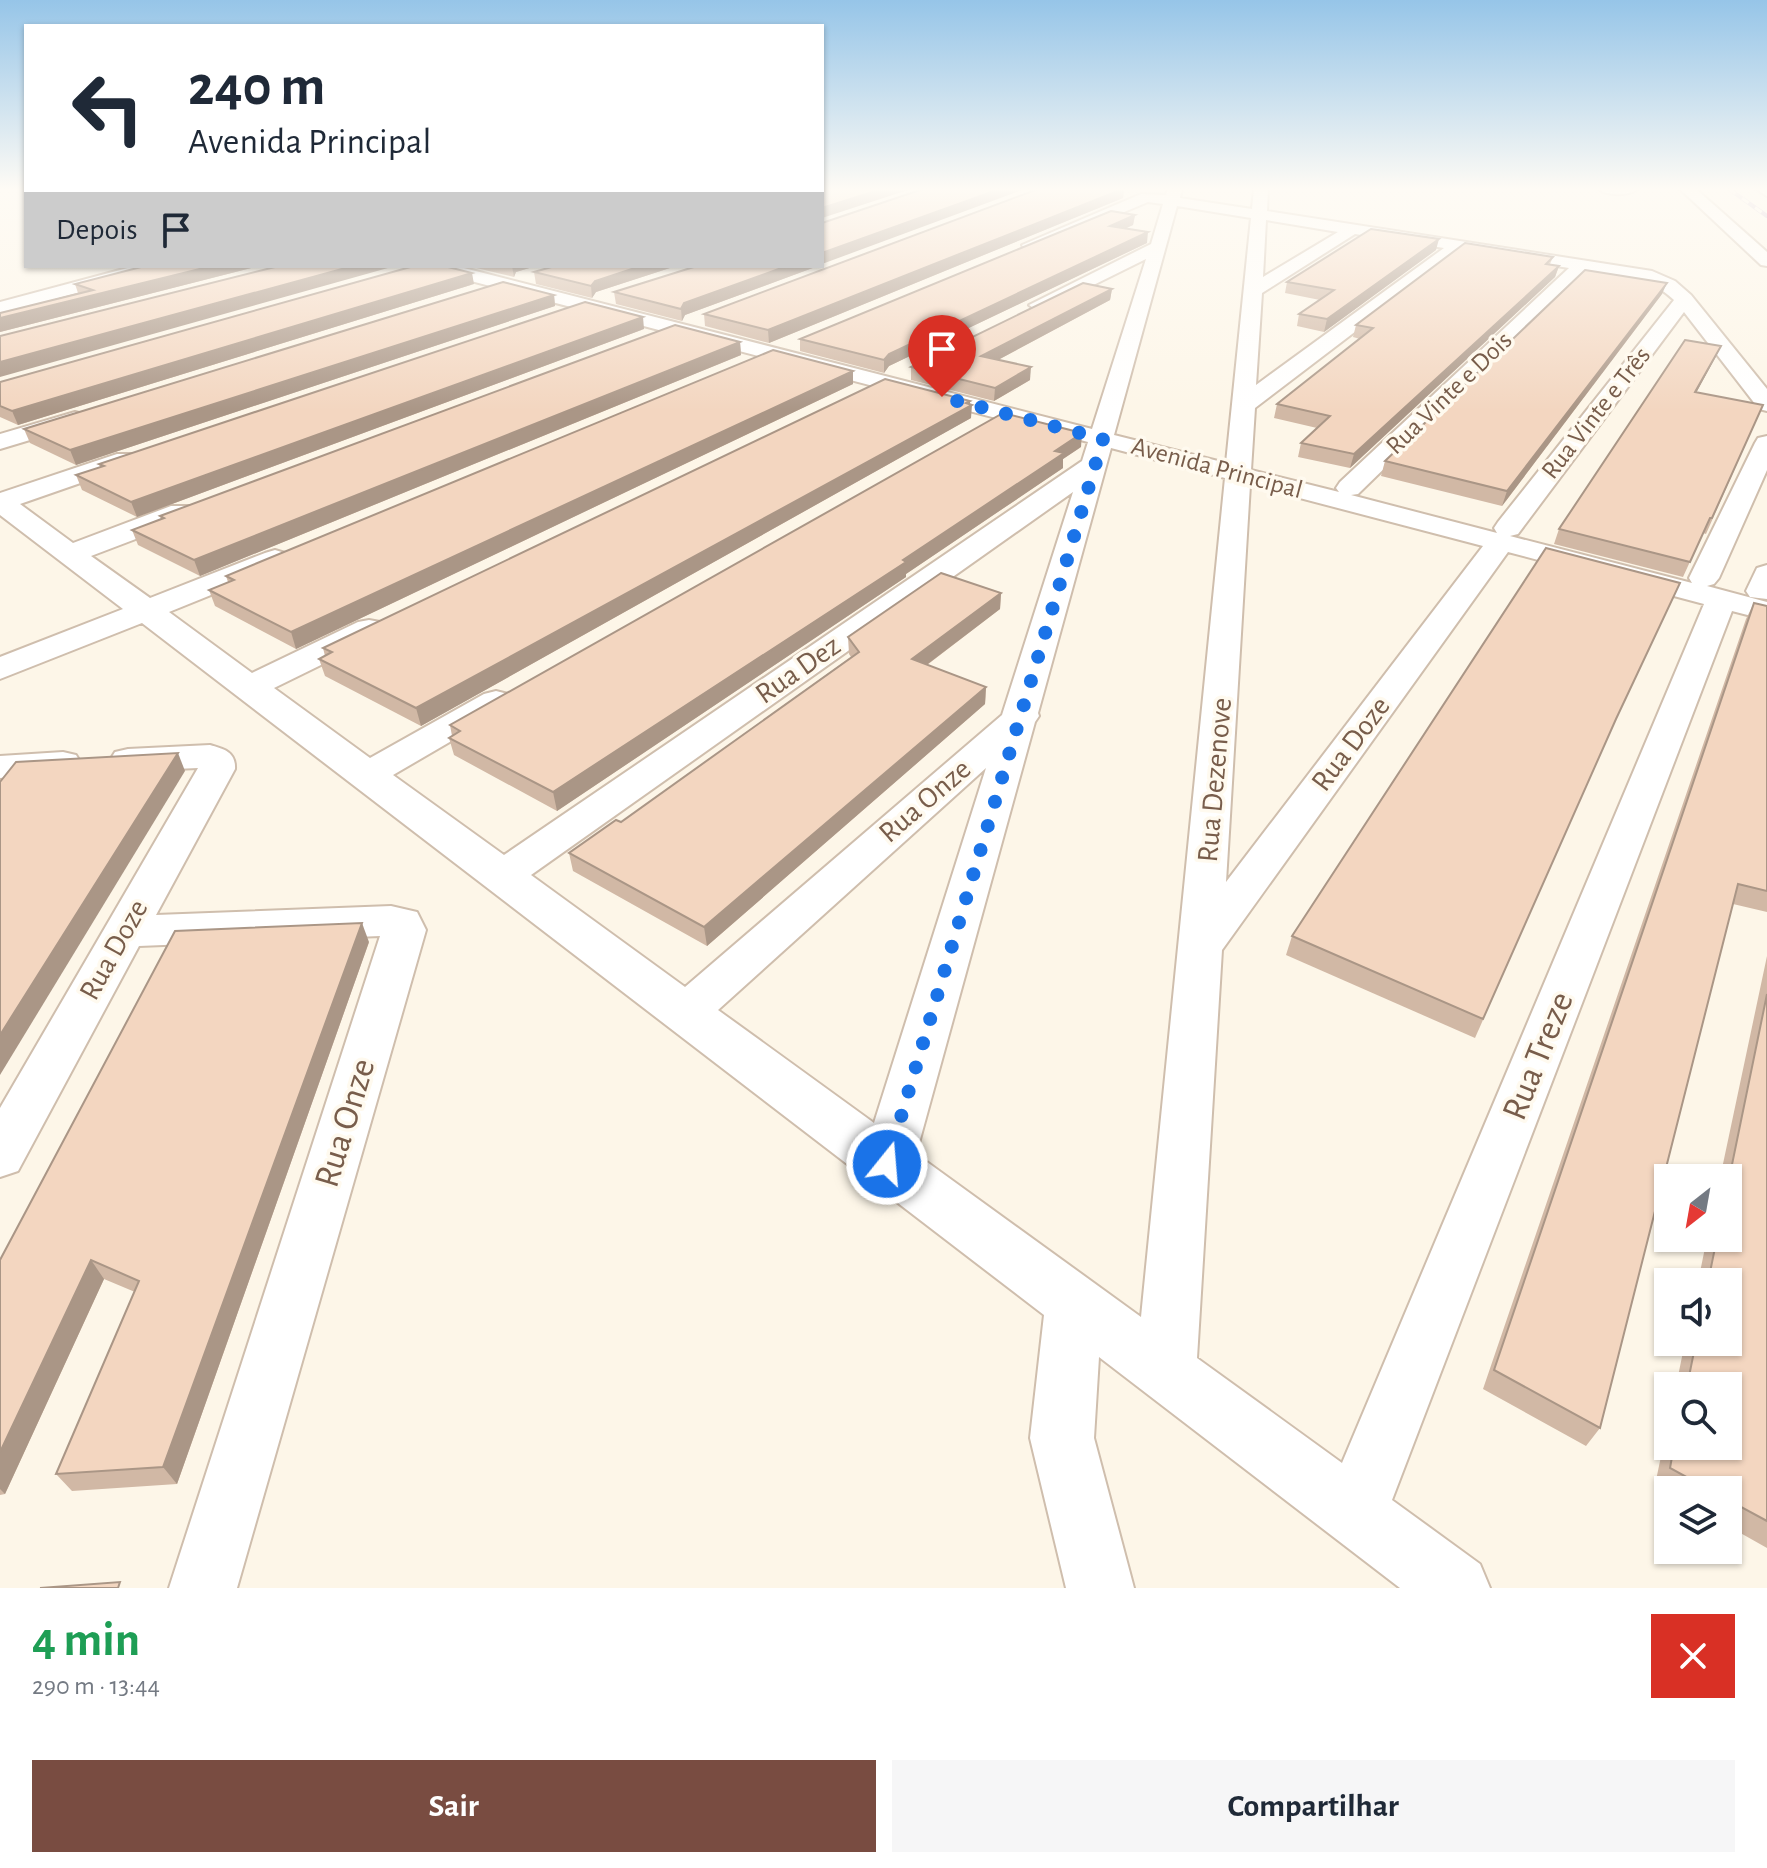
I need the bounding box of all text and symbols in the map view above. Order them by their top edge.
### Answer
icon: left [56,56,160,160]
text: 240 m [188,59,325,115]
text: Avenida Principal [188,124,432,160]
icon: arrive [154,208,198,252]
text: Depois [56,215,138,245]
pin [908,315,976,397]
icon: arrive [920,327,964,371]
street label: Rua Vinte e Dois [1381,327,1517,459]
street label: Rua Vinte e Três [1537,342,1655,484]
street label: Avenida Principal [1129,433,1305,503]
street label: Rua Dez [750,630,846,710]
street label: Rua Doze [1306,691,1396,797]
street label: Rua Dezenove [1193,696,1237,864]
street label: Rua Onze [873,753,977,849]
street label: Rua Doze [74,895,154,1005]
street label: Rua Treze [1496,987,1580,1125]
street label: Rua Onze [308,1054,382,1192]
position arrow [845,1122,929,1206]
north arrow [1654,1164,1742,1252]
map controls [1654,1164,1742,1564]
button: sound [1654,1268,1742,1356]
button: search [1654,1372,1742,1460]
button: layers [1654,1476,1742,1564]
button: close [1651,1614,1735,1698]
text: 4 min [32,1617,140,1665]
text: 290 m · 13:44 [32,1673,160,1699]
button: Sair [32,1760,876,1852]
button: Compartilhar [892,1760,1735,1852]

